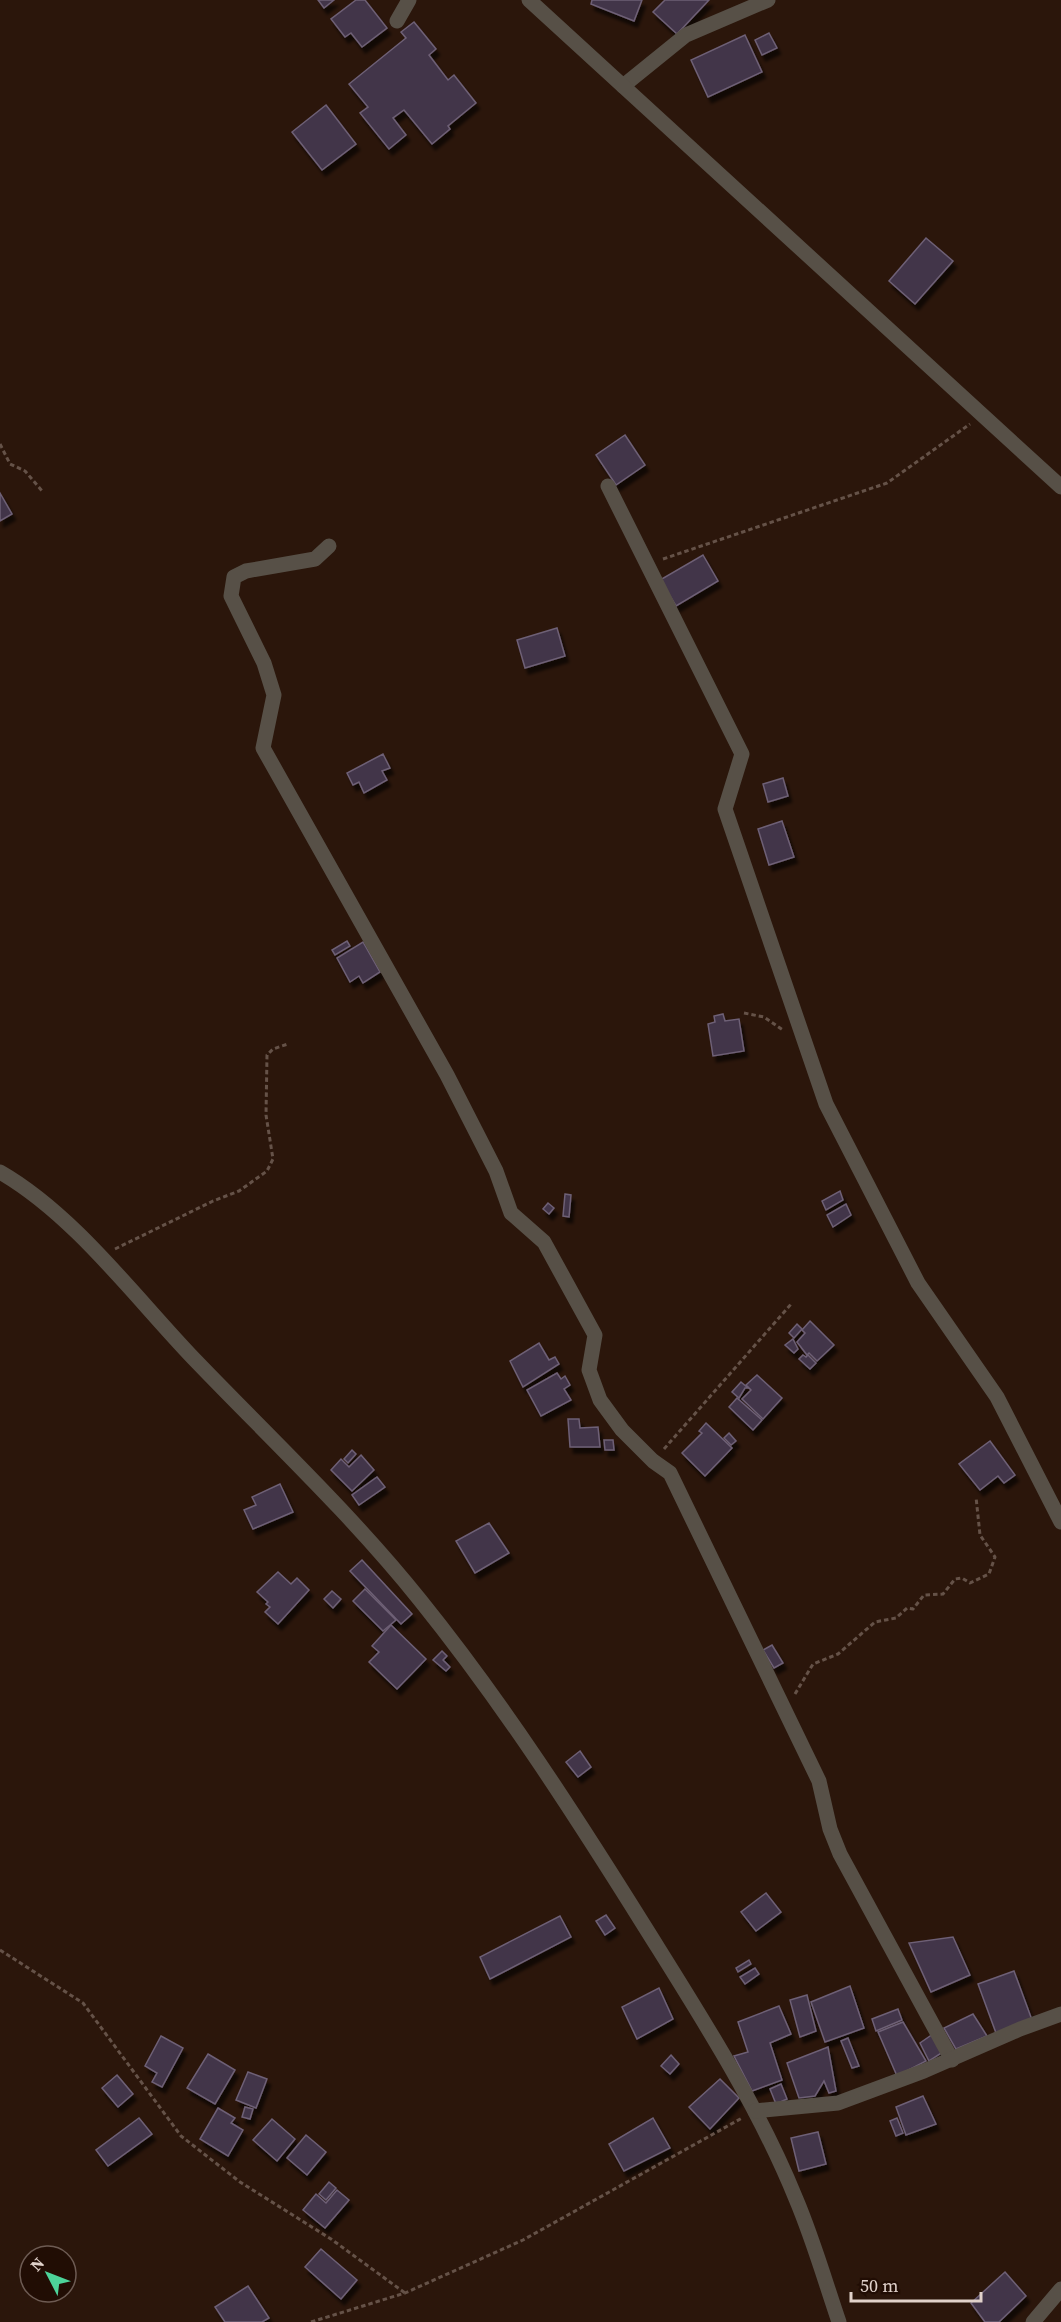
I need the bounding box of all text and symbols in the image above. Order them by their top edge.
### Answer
north arrow [18,2244,78,2304]
text: N [25,2252,49,2276]
scale bar [851,2265,982,2303]
text: 50 m [860,2273,898,2298]

